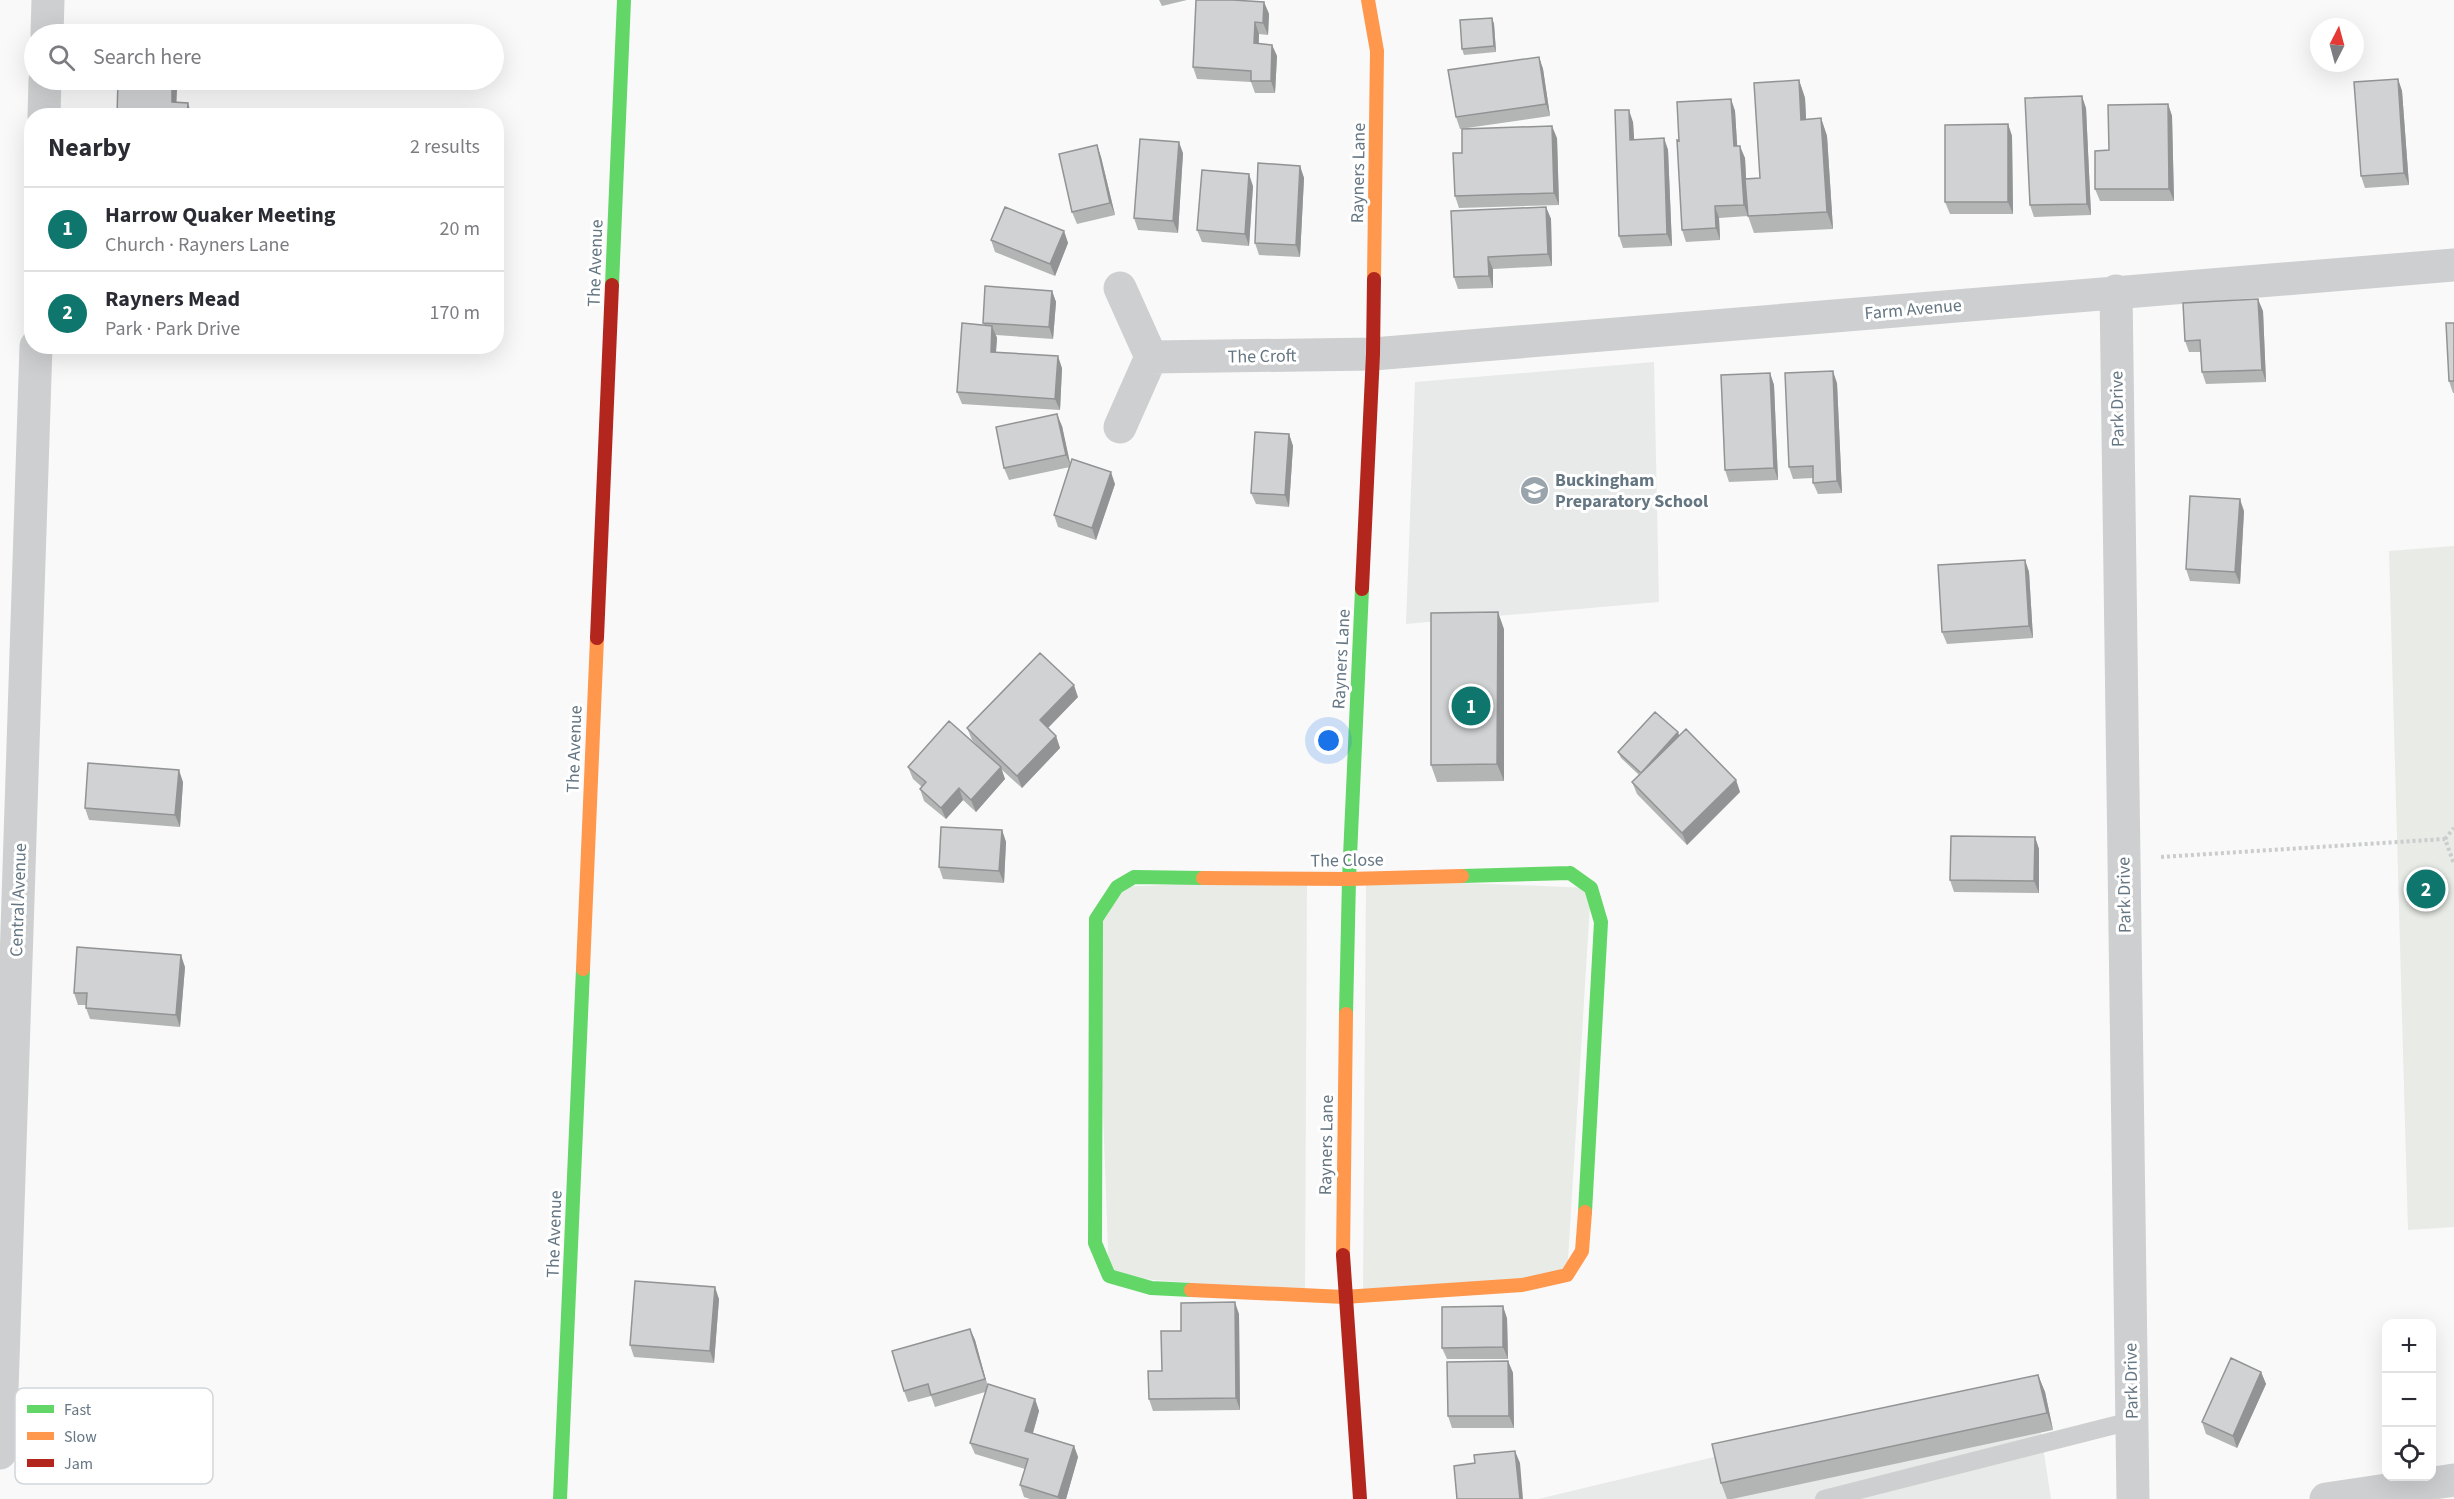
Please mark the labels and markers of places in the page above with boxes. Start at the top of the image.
place label: Buckingham Preparatory School [1555,468,1708,514]
school or university icon: Buckingham Preparatory School [1518,474,1550,506]
pin: 1 [1452,684,1490,728]
pin: 2 [2406,866,2446,912]

